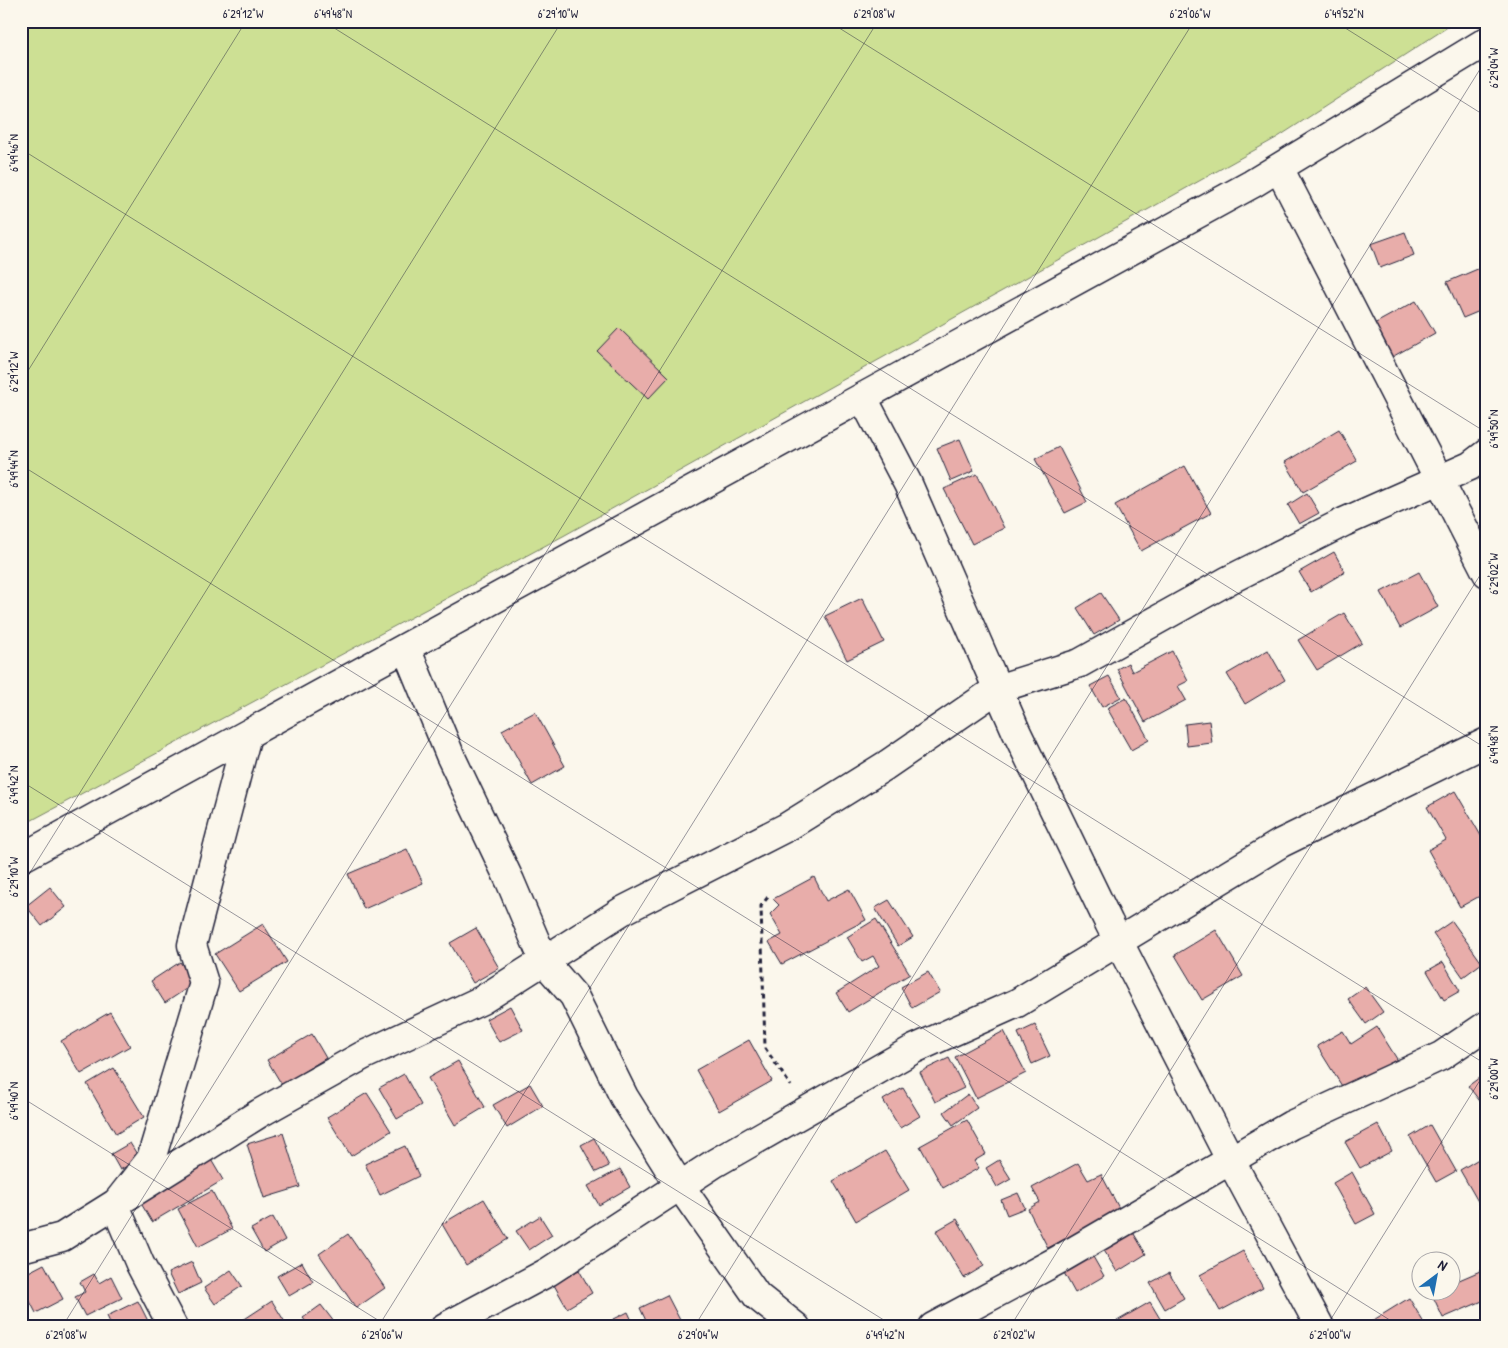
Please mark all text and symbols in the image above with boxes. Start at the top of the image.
text: 6°29'12"W [223,5,264,22]
text: 6°49'48"N [314,5,352,22]
text: 6°29'10"W [538,5,579,22]
text: 6°29'08"W [853,5,895,22]
text: 6°29'06"W [1170,5,1211,22]
text: 6°49'52"N [1324,5,1364,22]
text: 6°29'04"W [1485,47,1502,88]
text: 6°49'46"N [5,134,22,172]
text: 6°29'12"W [5,351,22,392]
text: 6°49'50"N [1485,410,1502,448]
text: 6°49'44"N [5,450,22,488]
text: 6°29'02"W [1485,553,1502,595]
text: 6°49'48"N [1485,726,1502,764]
text: 6°49'42"N [5,766,22,804]
text: 6°29'10"W [5,856,22,897]
text: 6°29'00"W [1485,1058,1502,1100]
text: 6°49'40"N [5,1082,22,1120]
north arrow [1410,1250,1460,1300]
text: N [1435,1255,1452,1275]
text: 6°29'08"W [45,1326,87,1343]
text: 6°29'06"W [362,1326,403,1343]
text: 6°29'04"W [678,1326,719,1343]
text: 6°49'42"N [866,1326,904,1343]
text: 6°29'02"W [993,1326,1035,1343]
text: 6°29'00"W [1309,1326,1351,1343]

